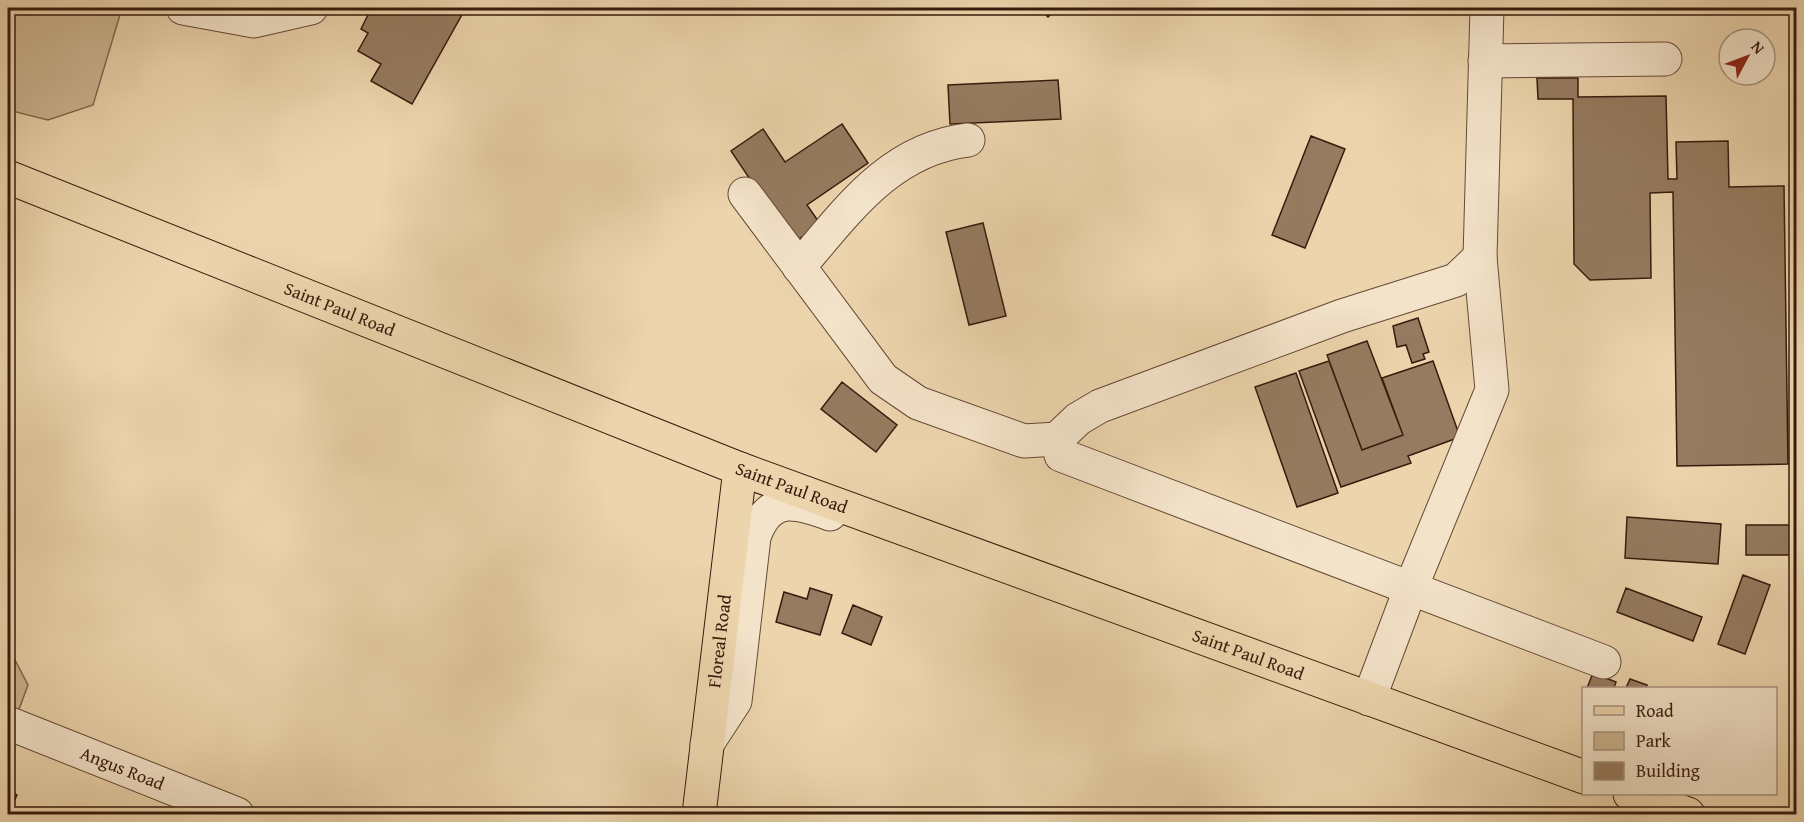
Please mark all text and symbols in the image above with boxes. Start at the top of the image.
north arrow [1717,27,1777,87]
text: N [1746,35,1771,59]
street label: Saint Paul Road [280,275,400,343]
street label: Saint Paul Road [732,455,852,520]
street label: Floreal Road [700,593,738,689]
street label: Saint Paul Road [1188,621,1308,687]
legend [1582,687,1777,795]
text: Road [1636,697,1674,724]
text: Park [1636,727,1672,754]
street label: Angus Road [76,739,169,797]
text: Building [1636,757,1700,784]

